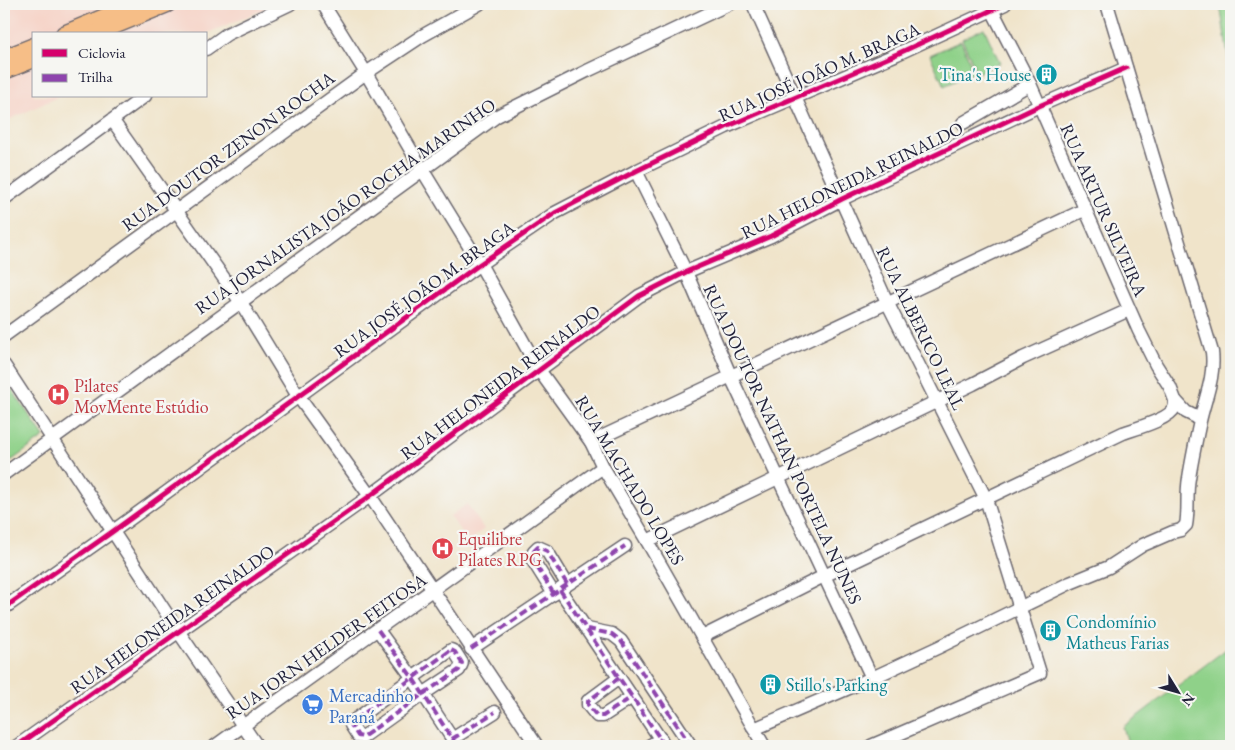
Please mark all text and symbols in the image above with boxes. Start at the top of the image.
street label: RUA JOSÉ JOÃO M. BRAGA [715,17,924,127]
legend [32,32,208,98]
text: Ciclovia [78,43,125,62]
building icon: Tina's House [1035,62,1059,86]
place label: Tina's House [939,63,1031,86]
street label: RUA DOUTOR ZENON ROCHA [117,66,340,236]
text: Trilha [78,67,113,86]
street label: RUA JORNALISTA JOÃO ROCHA MARINHO [190,93,500,319]
street label: RUA HELONEIDA REINALDO [737,116,967,244]
street label: RUA ARTUR SILVEIRA [1055,120,1153,301]
street label: RUA JOSÉ JOÃO M. BRAGA [329,215,519,362]
street label: RUA ALBERICO LEAL [872,243,971,414]
street label: RUA DOUTOR NATHAN PORTELA NUNES [699,280,867,608]
street label: RUA HELONEIDA REINALDO [395,299,605,465]
place label: Pilates MovMente Estúdio [74,374,209,418]
hospital icon: Pilates MovMente Estúdio [46,383,70,407]
street label: RUA MACHADO LOPES [570,391,690,569]
place label: Equilibre Pilates RPG [458,527,542,571]
hospital icon: Equilibre Pilates RPG [430,536,454,560]
street label: RUA HELONEIDA REINALDO [65,539,279,699]
street label: RUA JORN HELDER FEITOSA [221,567,431,724]
place label: Condomínio Matheus Farias [1066,610,1169,654]
building icon: Condomínio Matheus Farias [1038,619,1062,643]
north arrow [1152,668,1202,718]
building icon: Stillo's Parking [758,672,782,696]
place label: Stillo's Parking [786,673,888,696]
place label: Mercadinho Paraná [329,684,413,728]
text: N [1177,690,1199,710]
supermarket icon: Mercadinho Paraná [301,693,325,717]

